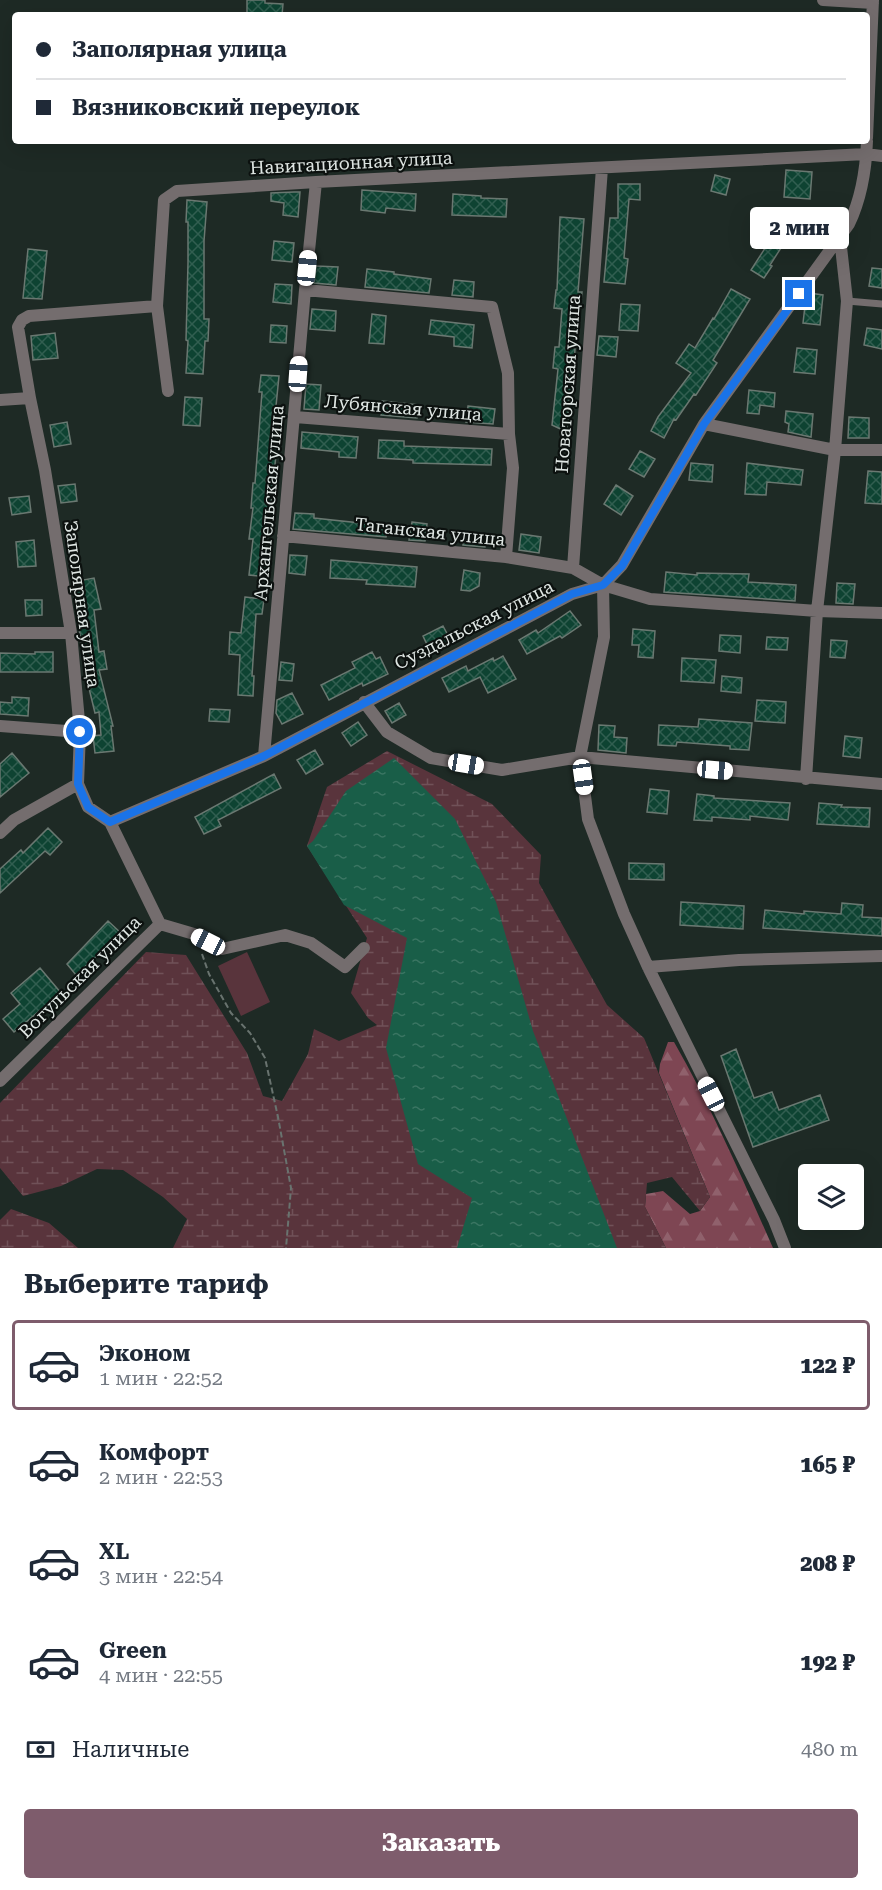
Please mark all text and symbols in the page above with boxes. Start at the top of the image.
text: Заполярная улица [72,37,287,62]
text: Вязниковский переулок [72,95,360,120]
street label: Навигационная улица [249,147,453,178]
callout: 2 мин [750,207,848,249]
text: 2 мин [769,216,830,240]
car [296,249,318,287]
route end [785,280,812,307]
street label: Новаторская улица [551,294,584,474]
car [288,355,308,393]
street label: Лубянская улица [323,390,483,425]
street label: Архангельская улица [249,404,288,602]
street label: Таганская улица [354,513,507,550]
street label: Заполярная улица [60,519,105,689]
street label: Суздальская улица [391,575,557,674]
route start [66,718,93,745]
car [447,752,485,776]
car [572,758,594,796]
car [696,759,734,781]
street label: Вогульская улица [14,911,145,1042]
car [188,926,228,958]
car [695,1074,727,1114]
map controls [798,1164,864,1230]
button: layers [798,1164,864,1230]
text: Выберите тариф [24,1268,269,1300]
icon: car [27,1338,81,1392]
text: Эконом [99,1341,190,1366]
text: 122 ₽ [800,1353,855,1378]
text: 1 мин · 22:52 [99,1366,223,1390]
icon: car [27,1437,81,1491]
text: Комфорт [99,1440,209,1465]
text: 165 ₽ [800,1452,855,1477]
text: 2 мин · 22:53 [99,1465,223,1489]
icon: car [27,1536,81,1590]
text: XL [99,1539,129,1564]
text: 208 ₽ [800,1551,855,1576]
text: 3 мин · 22:54 [99,1564,223,1588]
icon: car [27,1635,81,1689]
text: Green [99,1638,167,1663]
text: 192 ₽ [800,1650,855,1675]
text: 4 мин · 22:55 [99,1663,223,1687]
icon: cash [24,1733,57,1766]
text: Наличные [72,1737,189,1762]
text: 480 m [801,1737,858,1761]
button: Заказать [24,1809,858,1878]

